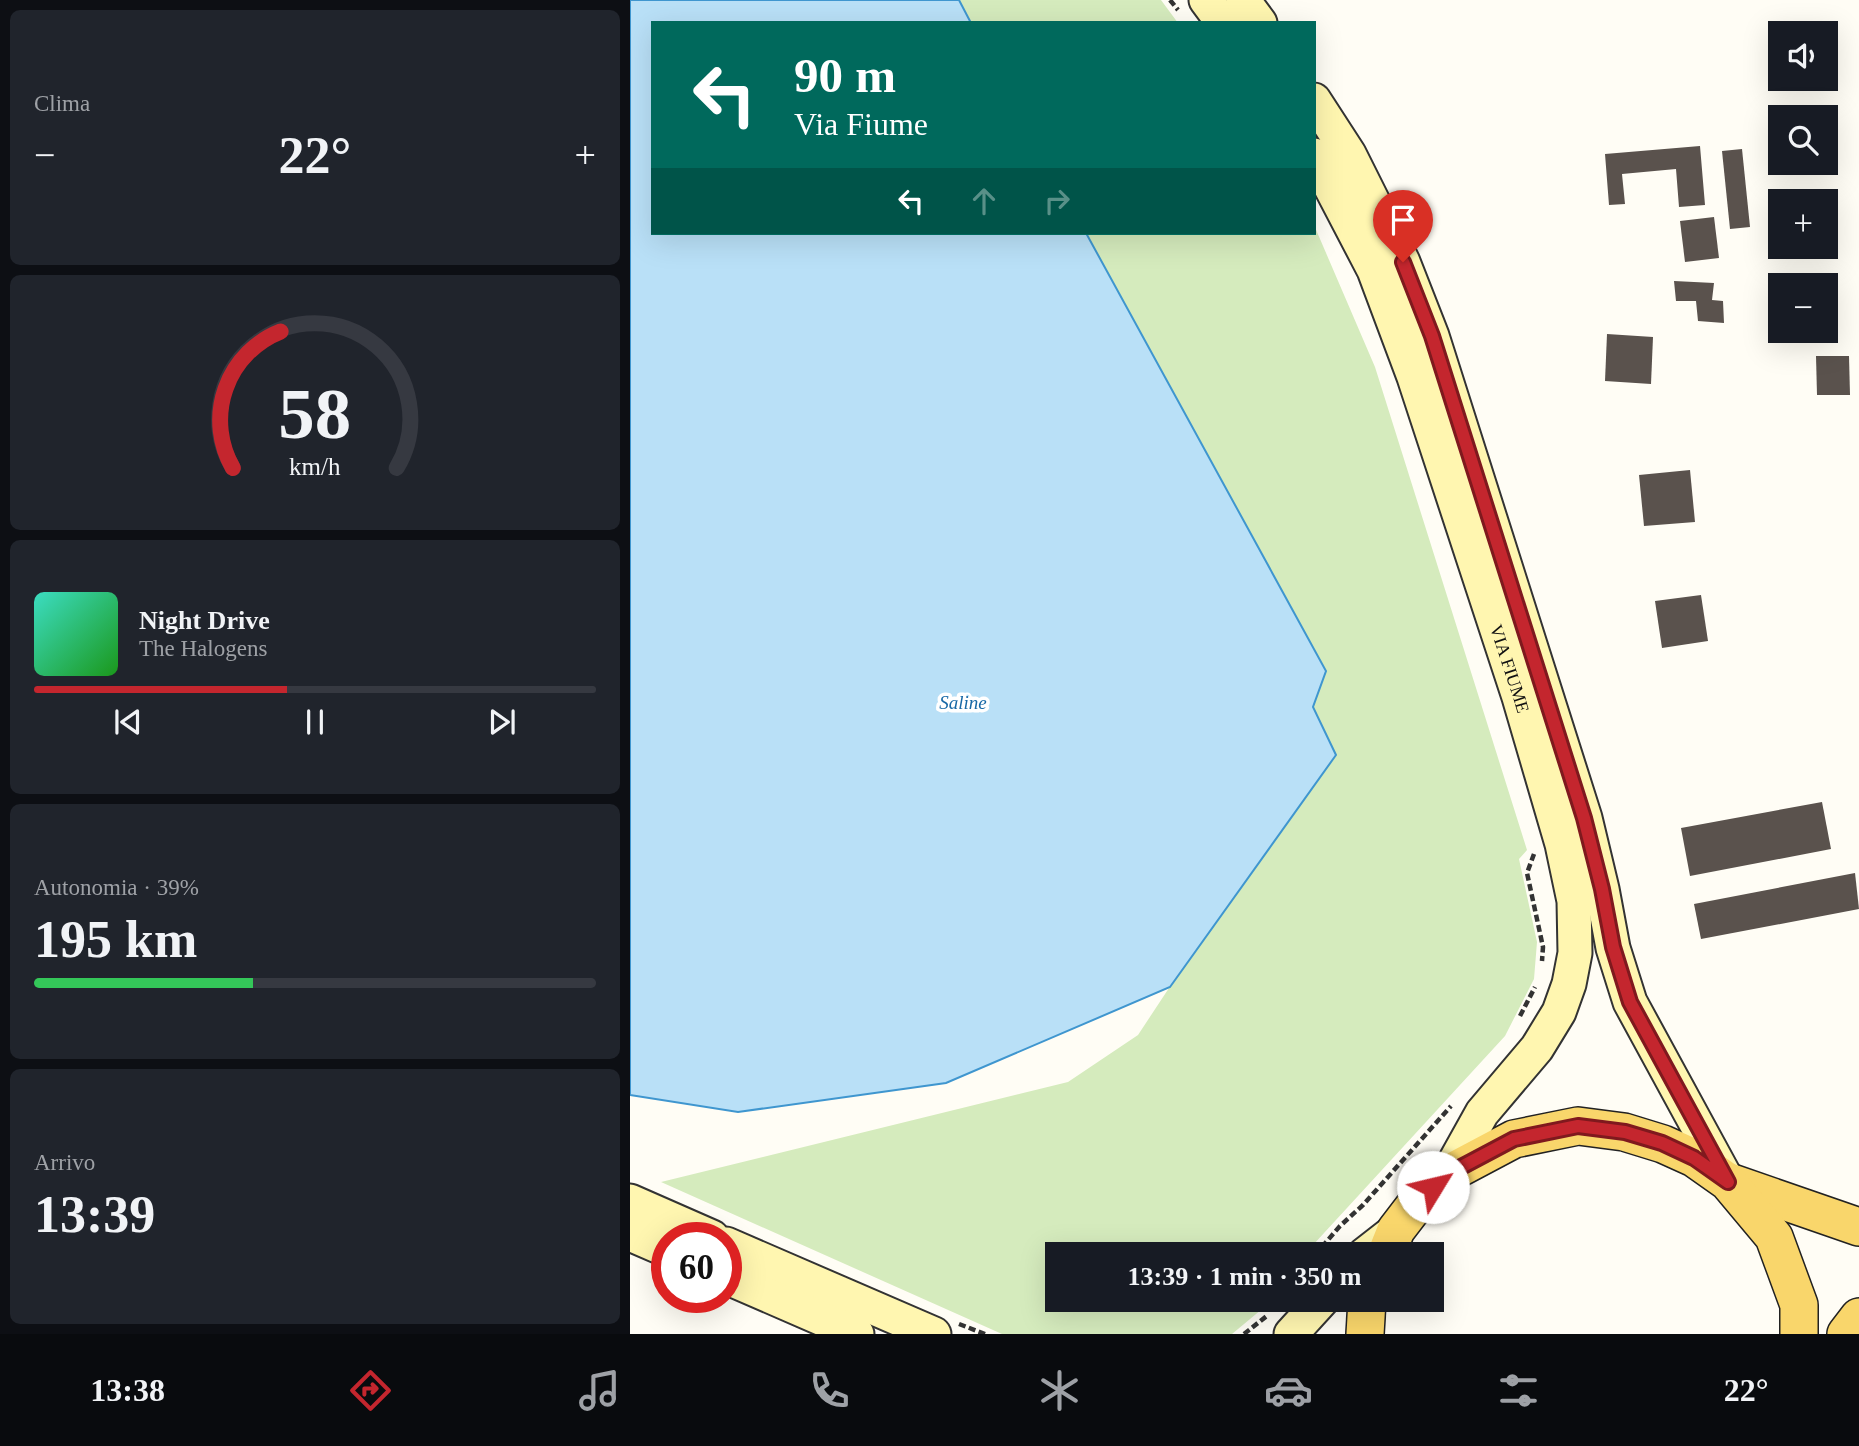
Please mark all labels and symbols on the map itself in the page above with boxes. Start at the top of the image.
pin [1373,190,1433,262]
street label: VIA FIUME [1486,622,1533,715]
water label: Saline [939,692,987,713]
position arrow [1396,1150,1470,1224]
speed limit sign: 60 [651,1222,742,1313]

